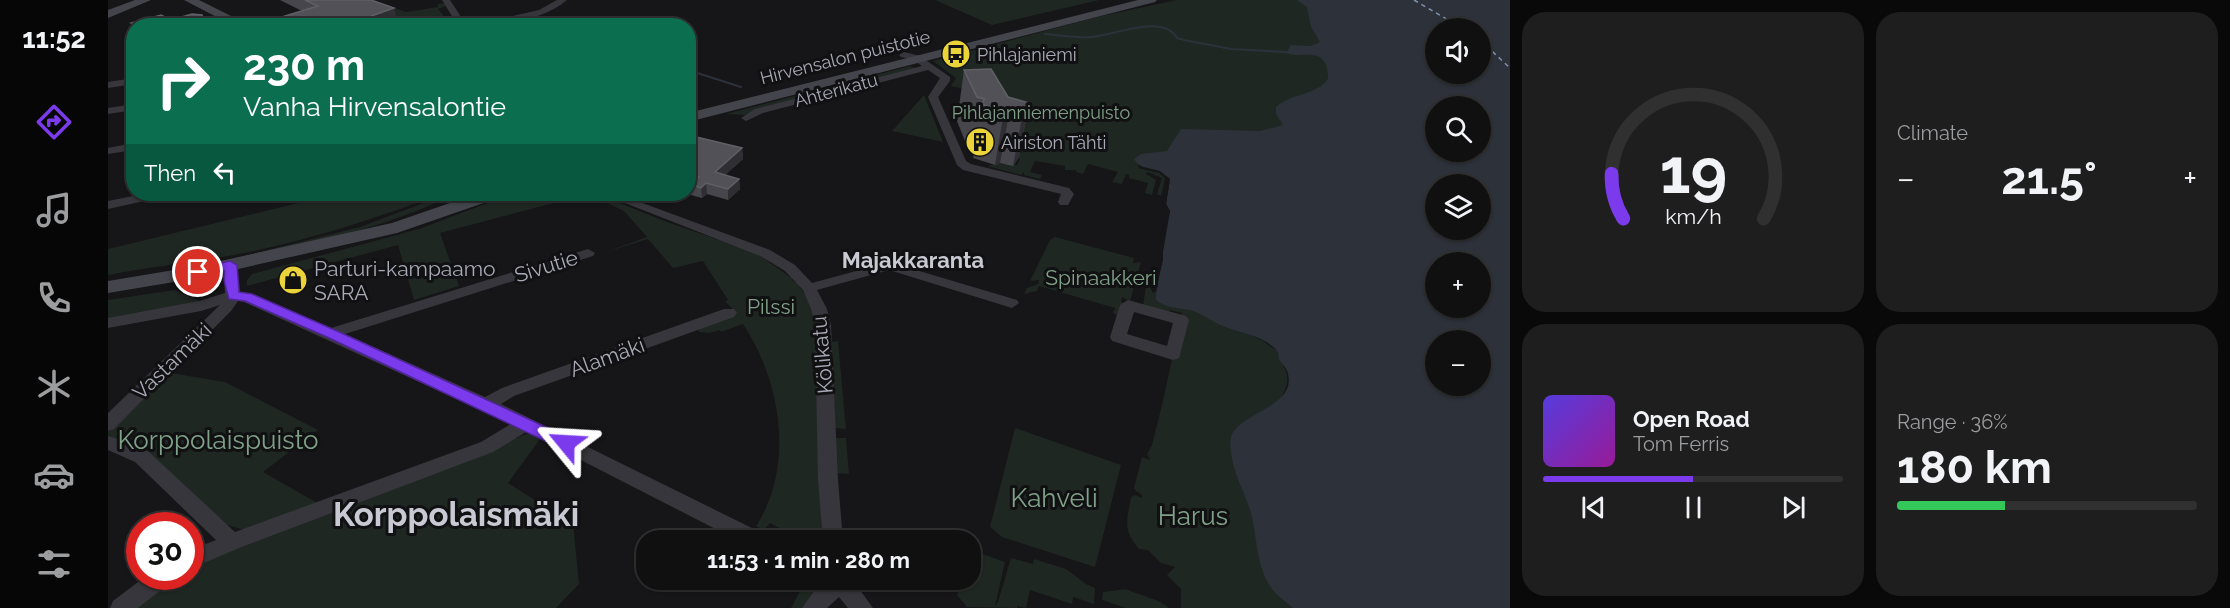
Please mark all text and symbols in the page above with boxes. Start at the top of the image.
map controls [1425,18,1491,396]
button: sound [1425,18,1491,84]
text: 11:52 [22,23,86,54]
street label: Hirvensalon puistotie [758,26,933,88]
bus stop icon: Pihlajaniemi [940,38,972,70]
text: 230 m [243,41,365,90]
icon: right [144,42,222,120]
place label: Pihlajaniemi [977,44,1077,65]
street label: Ahterikatu [792,69,880,111]
text: Vanha Hirvensalontie [243,91,506,122]
button: search [1425,96,1491,162]
icon: directions [33,101,75,143]
park label: Pihlajanniemenpuisto [952,102,1130,123]
text: Climate [1897,121,1968,145]
building icon: Airiston Tähti [964,126,996,158]
place label: Airiston Tähti [1001,132,1106,153]
text: 19 [1659,134,1727,208]
text: 21.5° [2001,152,2097,205]
icon: left [208,156,241,189]
text: − [1897,159,1915,198]
text: + [2183,159,2197,198]
text: Then [144,160,196,186]
button: layers [1425,174,1491,240]
icon: music [33,189,75,231]
text: km/h [1665,204,1721,229]
street label: Sivutie [511,245,581,287]
pin [172,246,223,297]
district label: Majakkaranta [842,247,984,273]
button: + [1425,252,1491,318]
icon: arrive [181,255,214,288]
place label: Parturi-kampaamo SARA [314,256,496,305]
shop icon: Parturi-kampaamo SARA [277,264,309,296]
park label: Spinaakkeri [1045,265,1157,290]
icon: phone [33,277,75,319]
park label: Pilssi [747,294,795,319]
street label: Kölikatu [806,315,838,395]
street label: Vastamäki [127,317,217,405]
button: − [1425,330,1491,396]
street label: Alamäki [566,332,648,382]
icon: climate [33,366,75,408]
text: Open Road [1633,406,1750,432]
text: Range · 36% [1897,410,2008,434]
position arrow [534,411,598,475]
park label: Korppolaispuisto [117,425,319,455]
text: Tom Ferris [1633,432,1729,456]
text: 180 km [1897,441,2052,494]
icon: car [33,454,75,496]
park label: Kahveli [1010,483,1098,513]
icon: previous [1577,491,1610,524]
icon: pause [1677,491,1710,524]
icon: next [1777,491,1810,524]
district label: Korppolaismäki [333,495,579,534]
park label: Harus [1158,501,1228,531]
speed limit sign: 30 [126,512,204,590]
icon: filters [33,543,75,585]
text: 11:53 · 1 min · 280 m [707,547,910,573]

